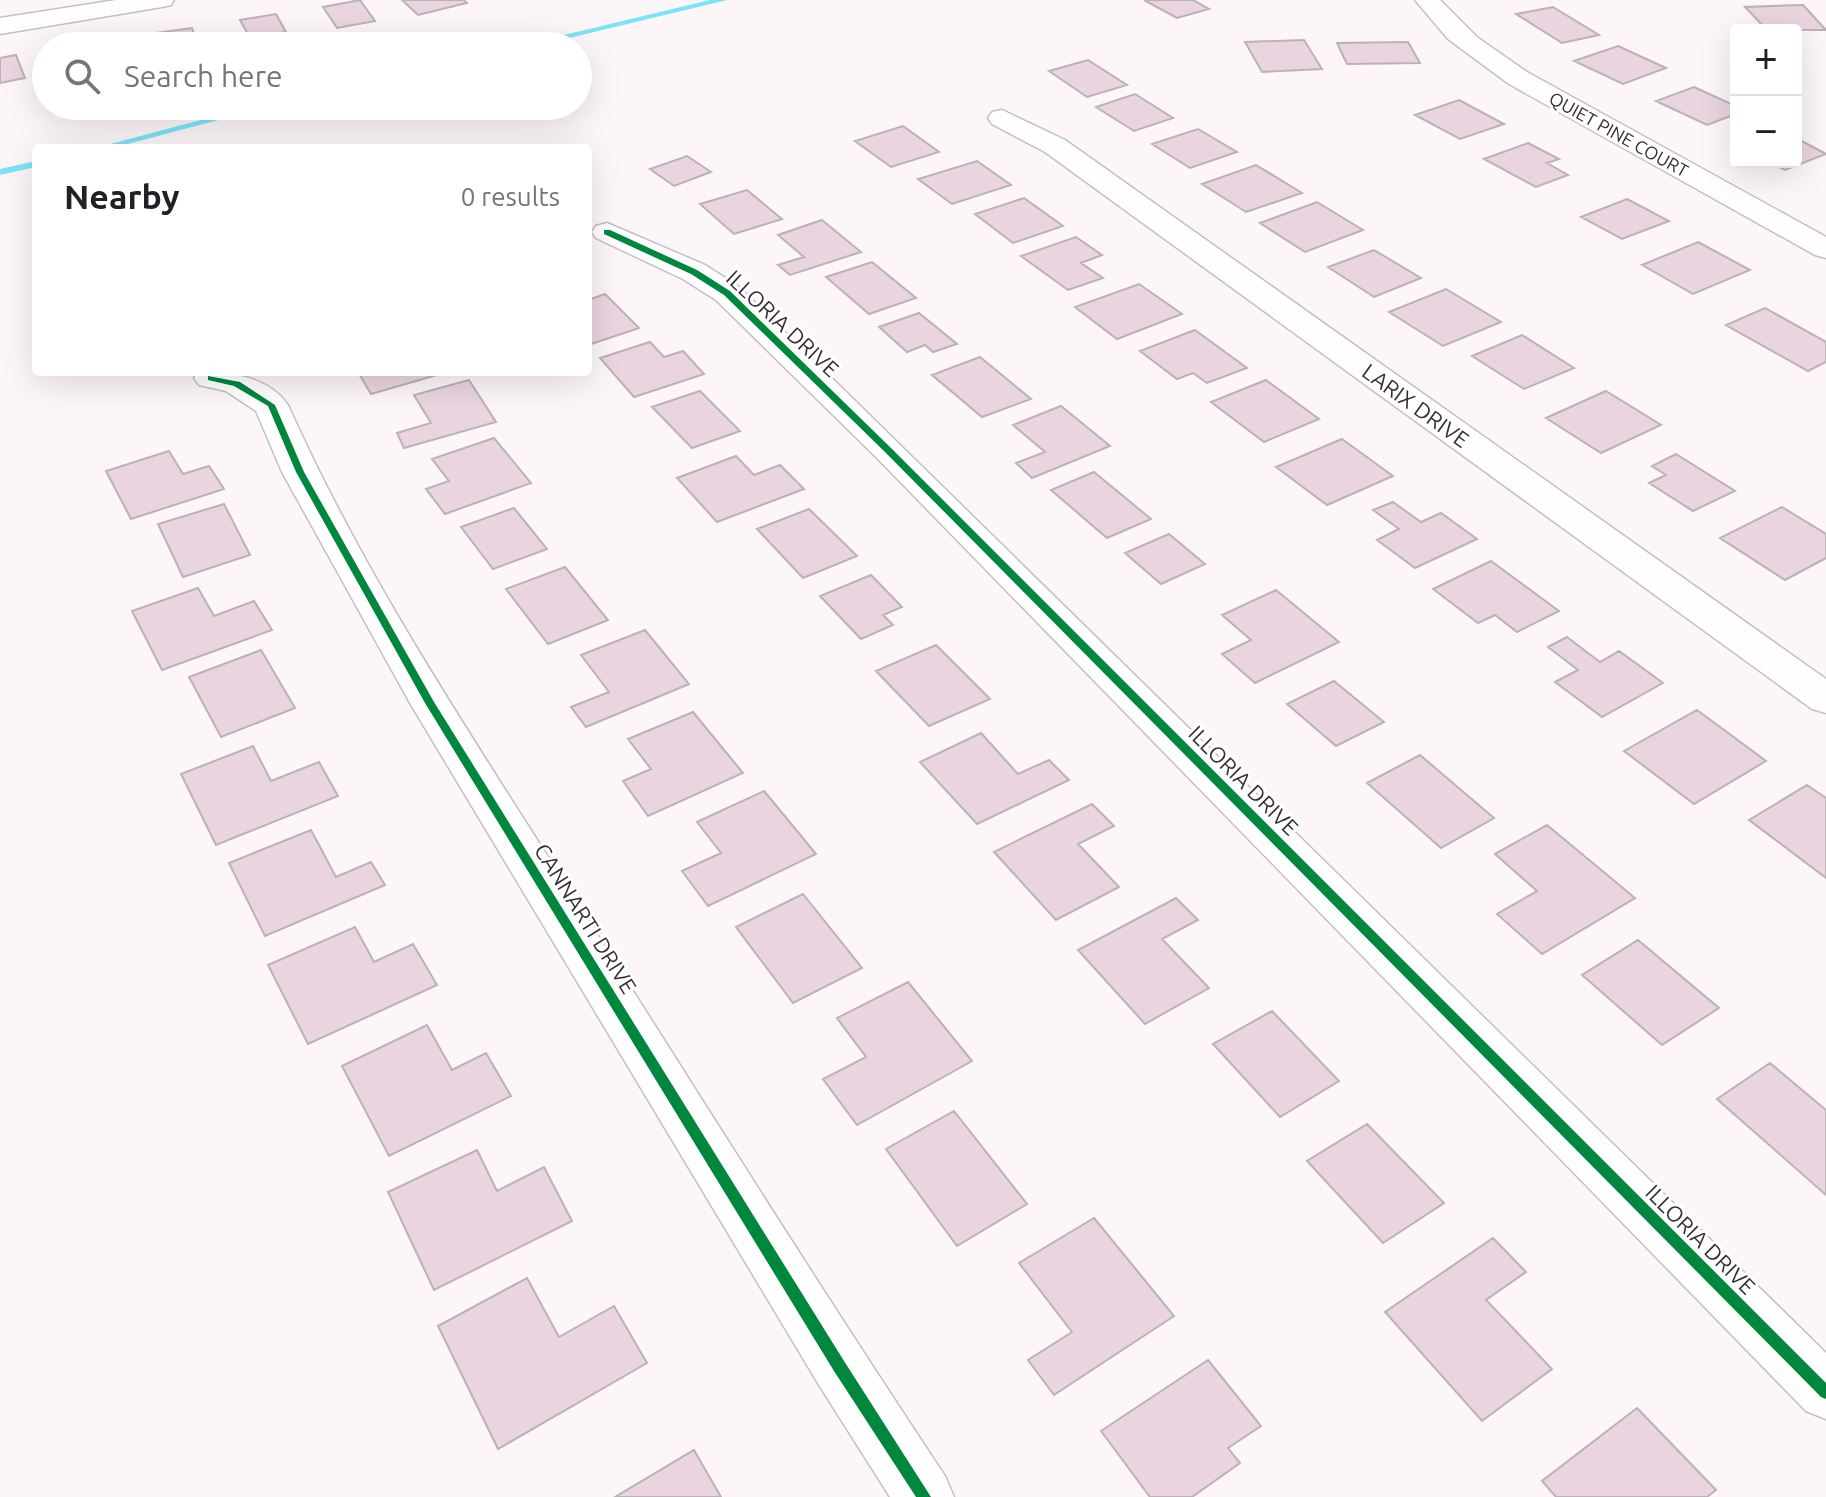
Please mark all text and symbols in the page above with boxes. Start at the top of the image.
map controls [1730,24,1802,168]
button: + [1730,24,1802,96]
search box [32,32,592,120]
icon: search [60,54,104,98]
text: Search here [124,59,283,93]
street label: QUIET PINE COURT [1546,87,1692,181]
button: − [1730,96,1802,168]
text: Nearby [64,177,179,215]
text: 0 results [461,182,560,211]
street label: ILLORIA DRIVE [722,265,844,381]
street label: LARIX DRIVE [1358,358,1474,452]
street label: ILLORIA DRIVE [1184,720,1304,840]
street label: CANNARTI DRIVE [530,839,642,997]
street label: ILLORIA DRIVE [1641,1179,1761,1299]

